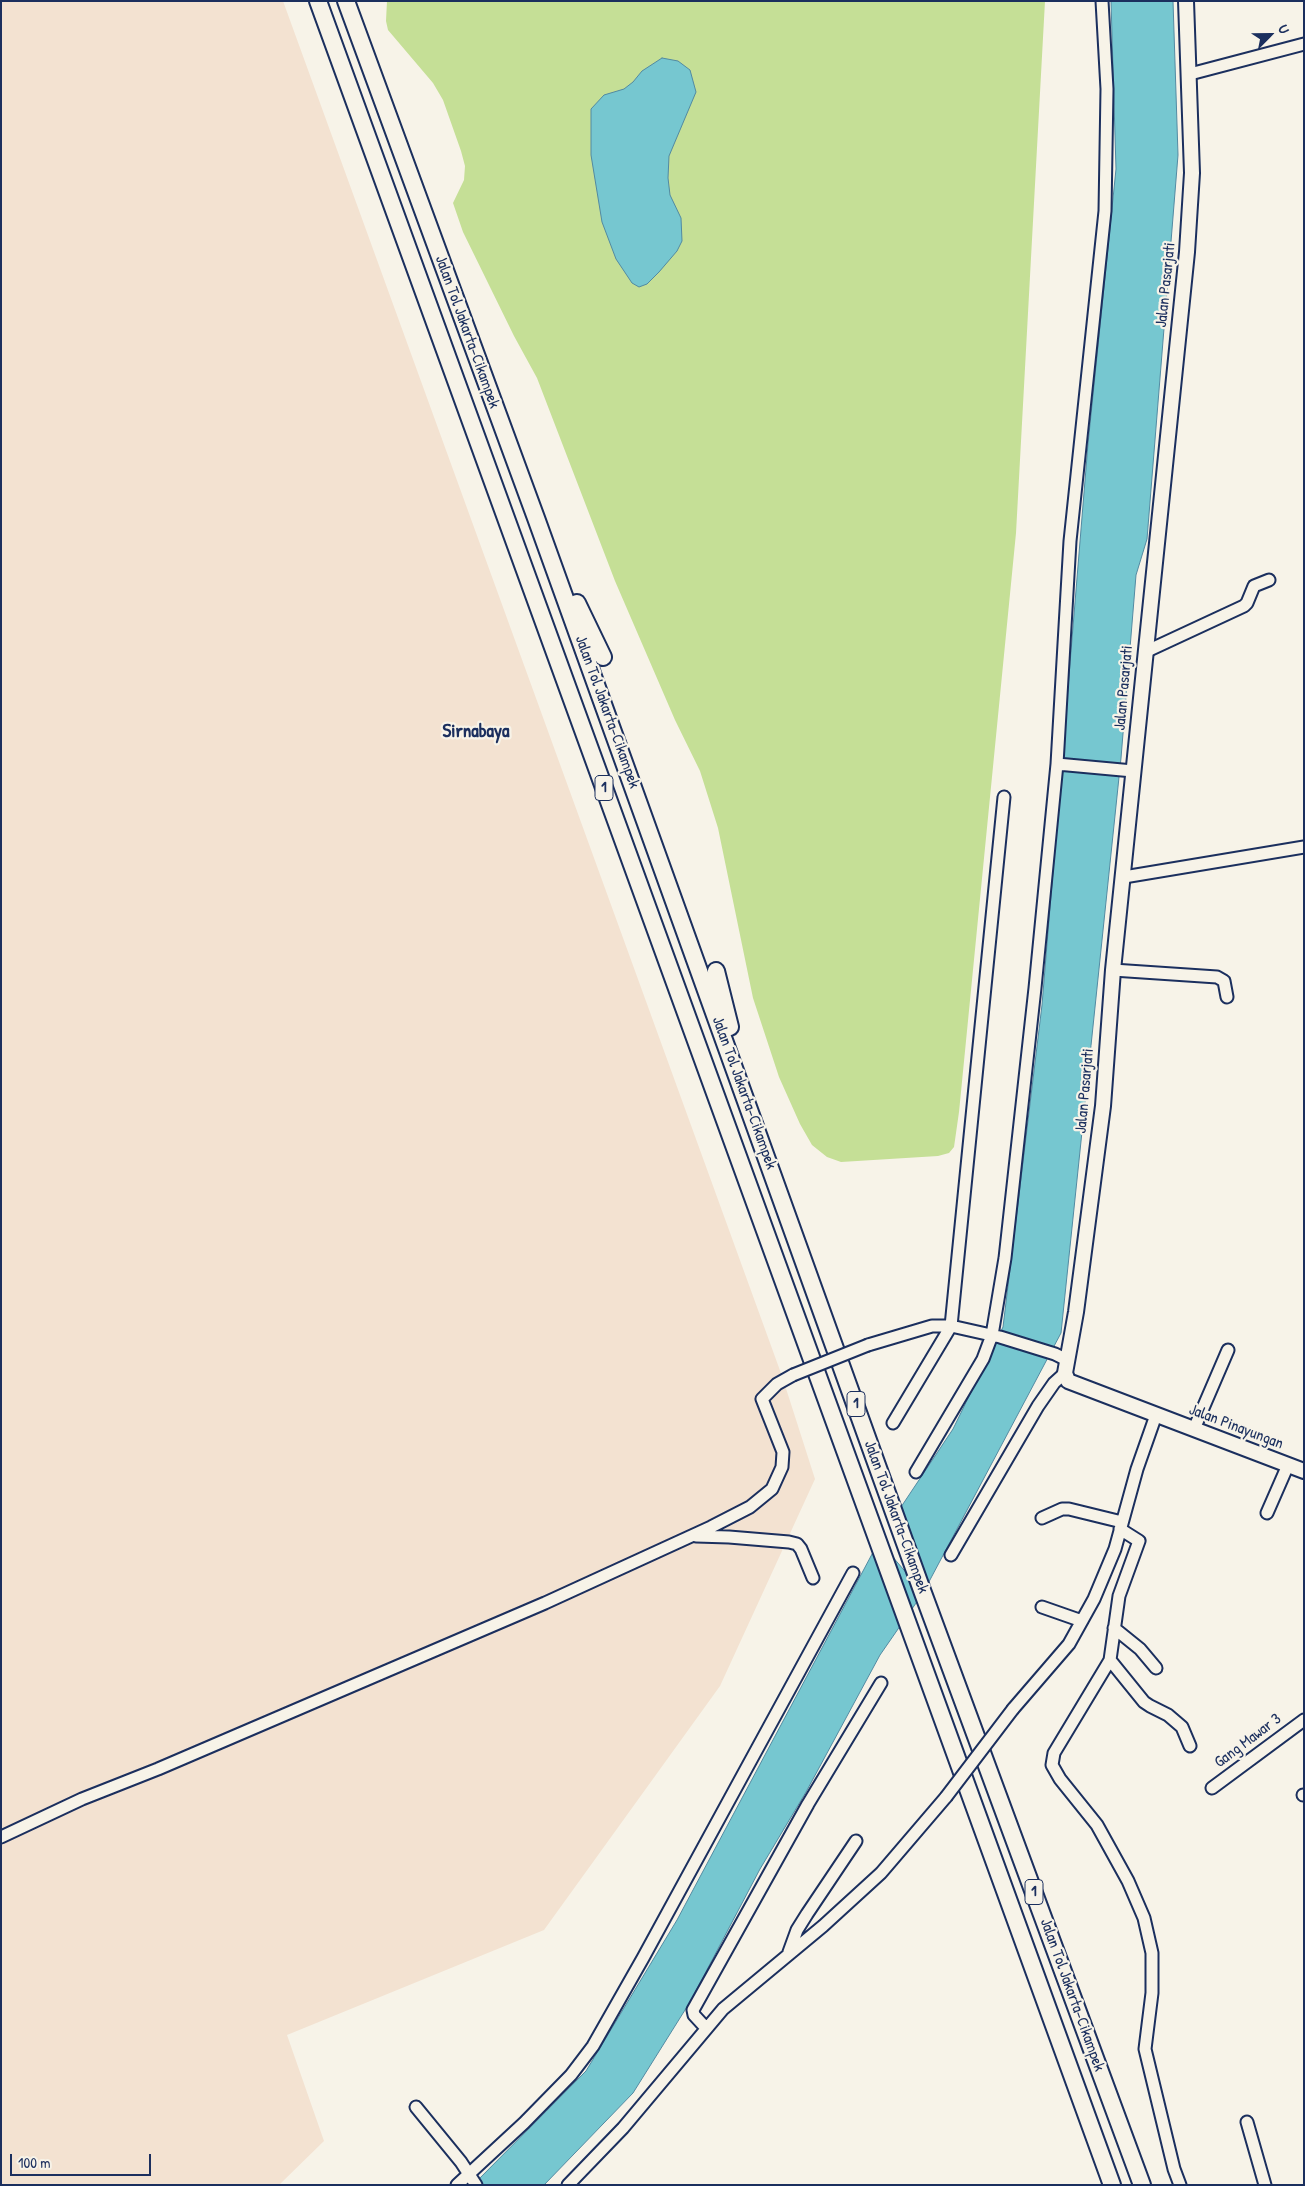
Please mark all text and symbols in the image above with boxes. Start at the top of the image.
north arrow [1245,10,1295,60]
text: U [1274,22,1295,36]
street label: Jalan Pasarjati [1152,242,1180,328]
street label: Jalan Tol Jakarta–Cikampek [430,253,504,411]
street label: Jalan Tol Jakarta–Cikampek [570,633,644,791]
street label: Jalan Pasarjati [1111,645,1137,731]
district label: Sirnabaya [442,721,510,743]
road number: 1 [595,776,613,800]
street label: Jalan Tol Jakarta–Cikampek [707,1014,781,1172]
street label: Jalan Pasarjati [1072,1048,1098,1134]
road number: 1 [847,1392,865,1416]
street label: Jalan Pinayungan [1186,1400,1286,1454]
street label: Jalan Tol Jakarta–Cikampek [859,1438,933,1596]
street label: Gang Mawar 3 [1211,1710,1285,1772]
road number: 1 [1025,1880,1043,1904]
street label: Jalan Tol Jakarta–Cikampek [1035,1916,1109,2074]
scale bar [12,2144,154,2176]
text: 100 m [18,2152,51,2173]

